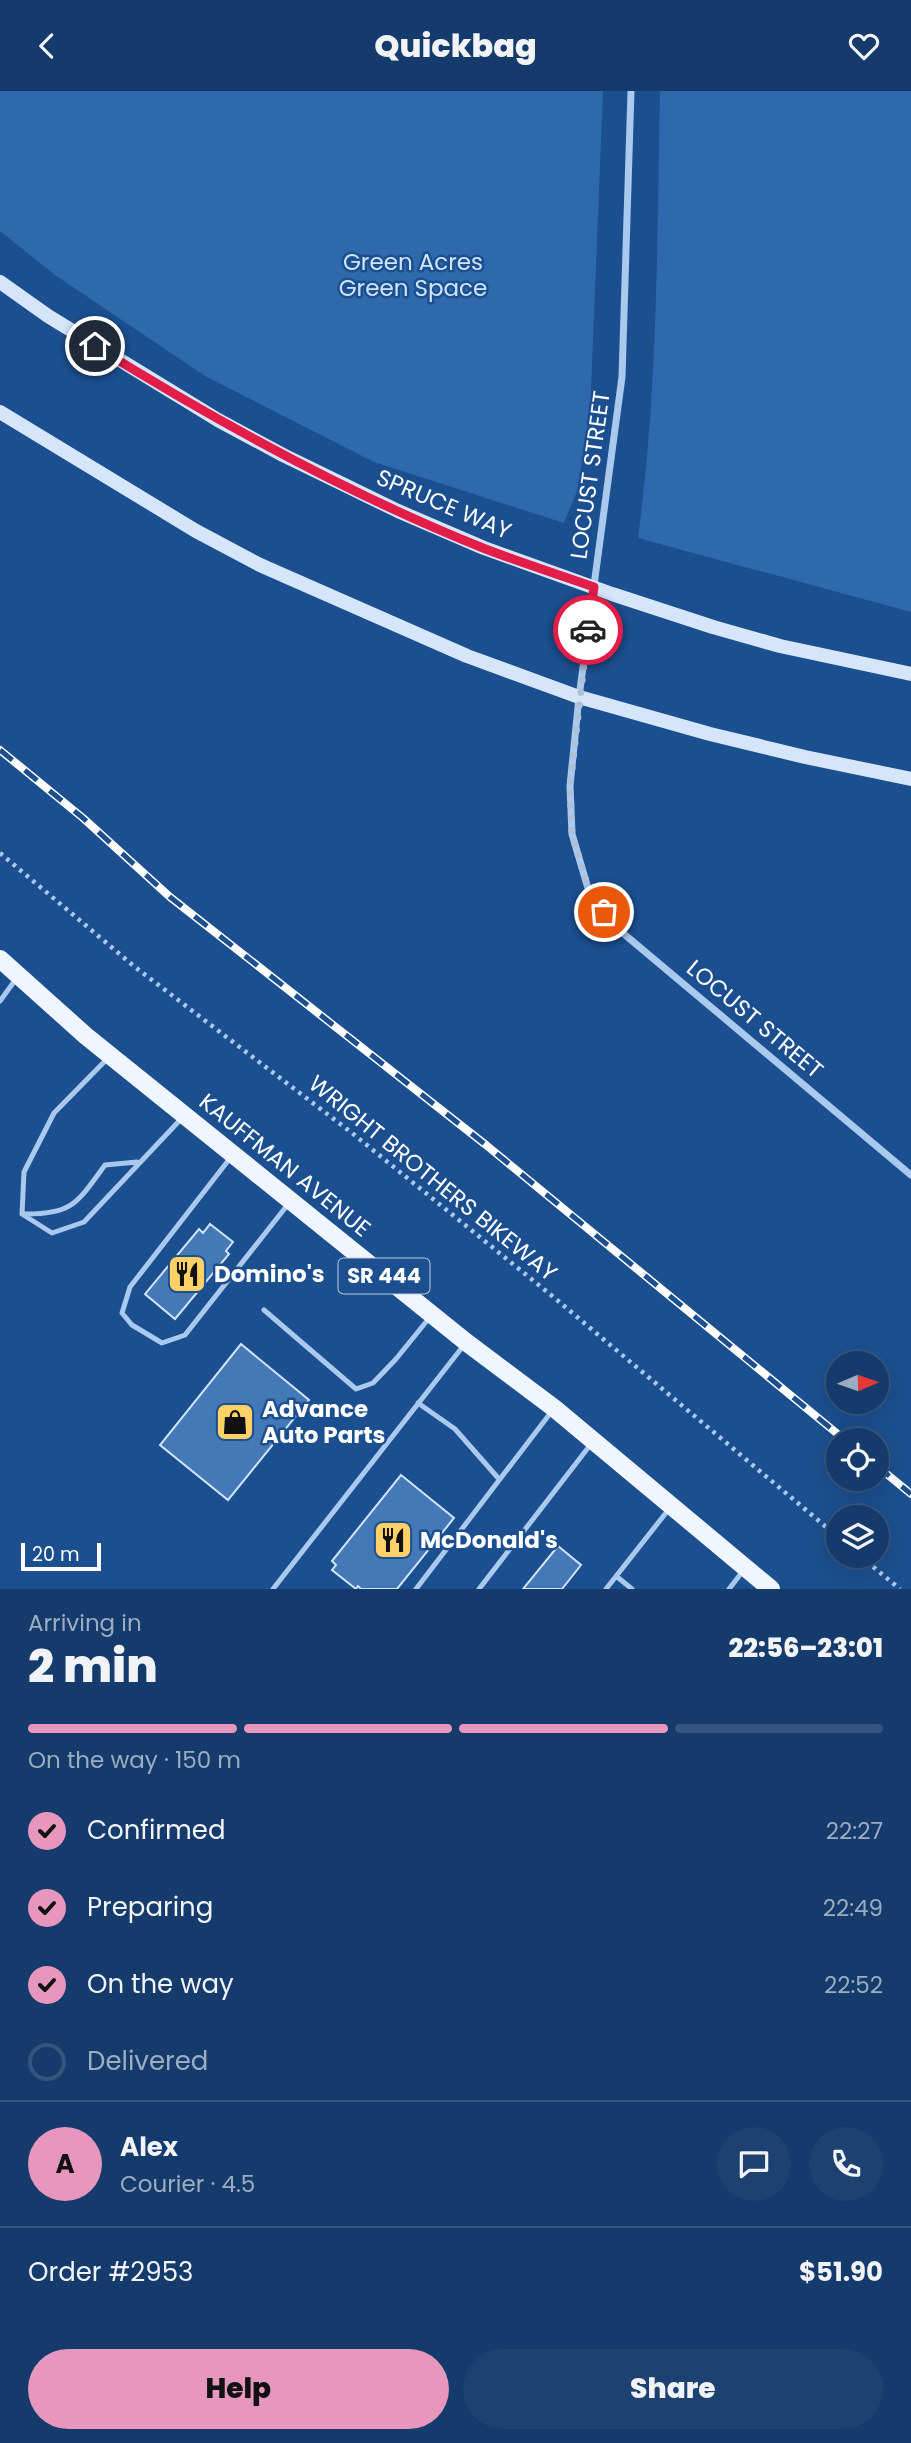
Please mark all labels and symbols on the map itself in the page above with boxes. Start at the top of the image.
park label: Green Acres Green Space [339,246,487,304]
pin [65,316,125,376]
street label: LOCUST STREET [562,389,618,561]
street label: SPRUCE WAY [372,461,516,547]
courier [553,595,623,665]
pin [574,882,634,942]
street label: LOCUST STREET [680,952,830,1086]
street label: WRIGHT BROTHERS BIKEWAY [302,1068,564,1288]
street label: KAUFFMAN AVENUE [193,1086,377,1244]
restaurant icon: Domino's [166,1253,208,1295]
place label: Domino's [214,1258,325,1290]
road number: SR 444 [338,1259,430,1293]
north arrow [826,1351,889,1414]
place label: Advance Auto Parts [262,1393,385,1451]
shop icon: Advance Auto Parts [214,1401,256,1443]
restaurant icon: McDonald's [372,1519,414,1561]
place label: McDonald's [420,1524,558,1556]
scale bar [21,1540,102,1572]

